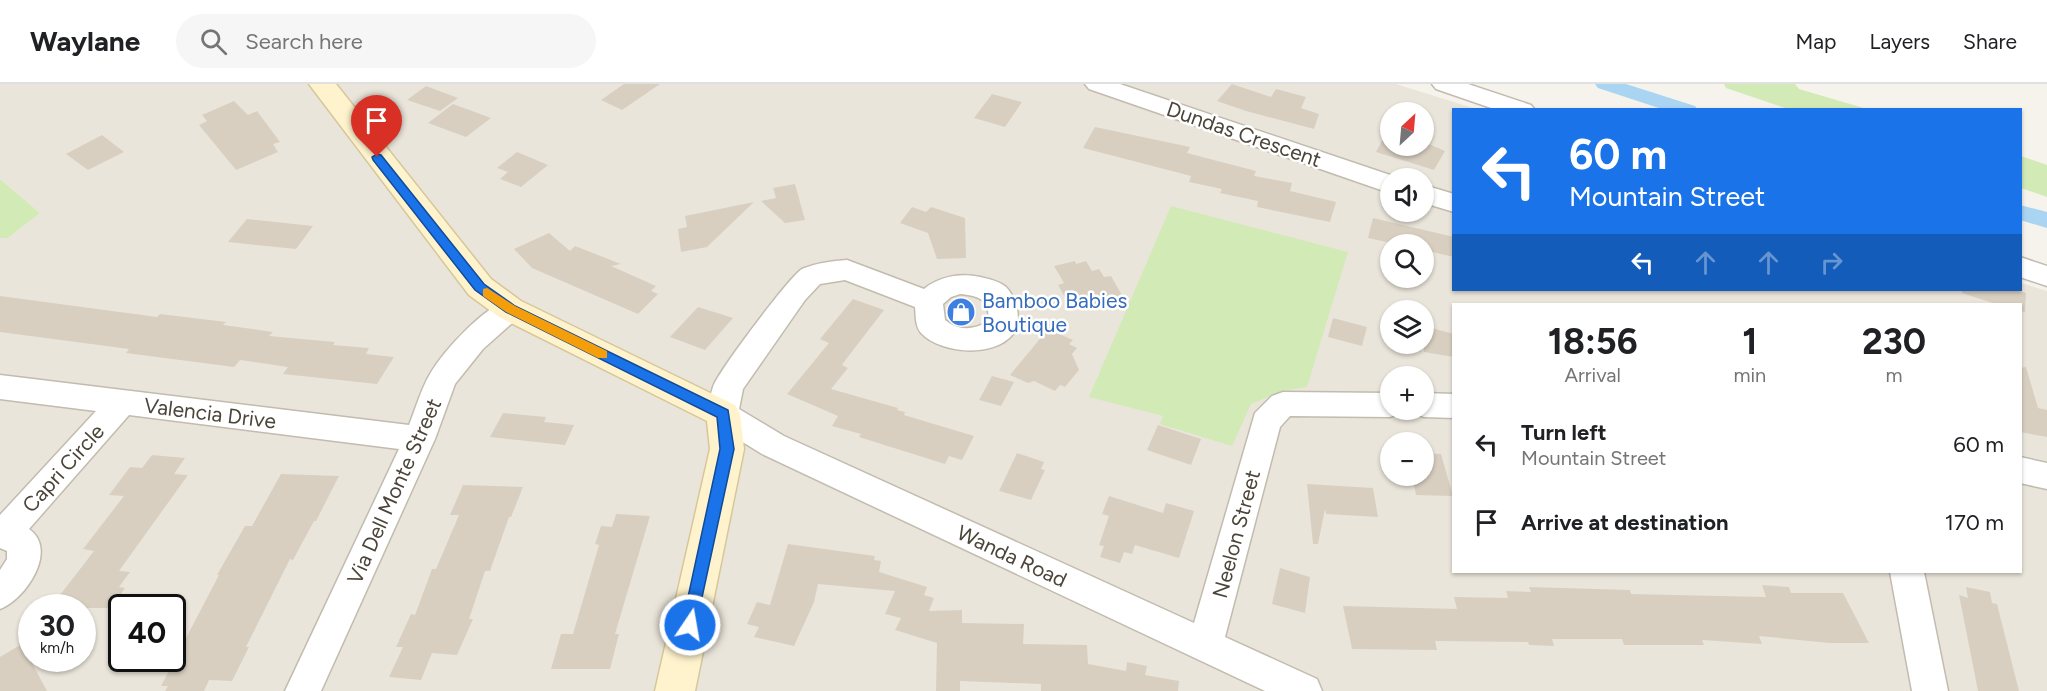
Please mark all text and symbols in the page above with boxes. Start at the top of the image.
search box [176,14,596,68]
text: Waylane [30,24,140,58]
icon: search [197,25,230,58]
text: Search here [245,28,363,55]
text: Map [1796,29,1836,54]
text: Layers [1869,29,1930,54]
text: Share [1963,29,2017,54]
pin [351,95,402,157]
street label: Dundas Crescent [1163,96,1325,172]
north arrow [1380,102,1434,156]
map controls [1380,102,1434,486]
icon: arrive [360,104,393,137]
text: 60 m [1569,129,1667,180]
icon: left [1470,132,1548,210]
button: sound [1380,168,1434,222]
text: Mountain Street [1569,180,1765,213]
button: search [1380,234,1434,288]
icon: left [1626,246,1659,279]
icon: ahead [1689,246,1722,279]
icon: ahead [1752,246,1785,279]
icon: right [1815,246,1848,279]
place label: Bamboo Babies Boutique [982,288,1127,337]
shop icon: Bamboo Babies Boutique [945,296,977,328]
button: layers [1380,300,1434,354]
text: 18:56 [1548,320,1638,363]
text: 1 [1742,320,1757,363]
text: 230 [1862,320,1926,363]
text: Arrival [1564,363,1621,387]
text: min [1733,363,1766,387]
text: m [1886,363,1903,387]
button: + [1380,366,1434,420]
street label: Valencia Drive [143,392,277,434]
street label: Via Dell Monte Street [342,394,446,588]
street label: Capri Circle [17,419,109,517]
text: Turn left [1521,419,1607,446]
icon: left [1470,428,1503,461]
text: 60 m [1953,431,2004,458]
button: − [1380,432,1434,486]
text: Mountain Street [1521,446,1666,470]
street label: Neelon Street [1207,467,1265,601]
icon: arrive [1470,506,1503,539]
text: Arrive at destination [1521,509,1729,536]
text: 170 m [1945,509,2004,536]
street label: Wanda Road [953,520,1071,592]
position arrow [658,593,722,657]
speed limit sign: 40 [108,594,186,672]
text: 30 [39,607,75,644]
text: km/h [40,639,74,657]

